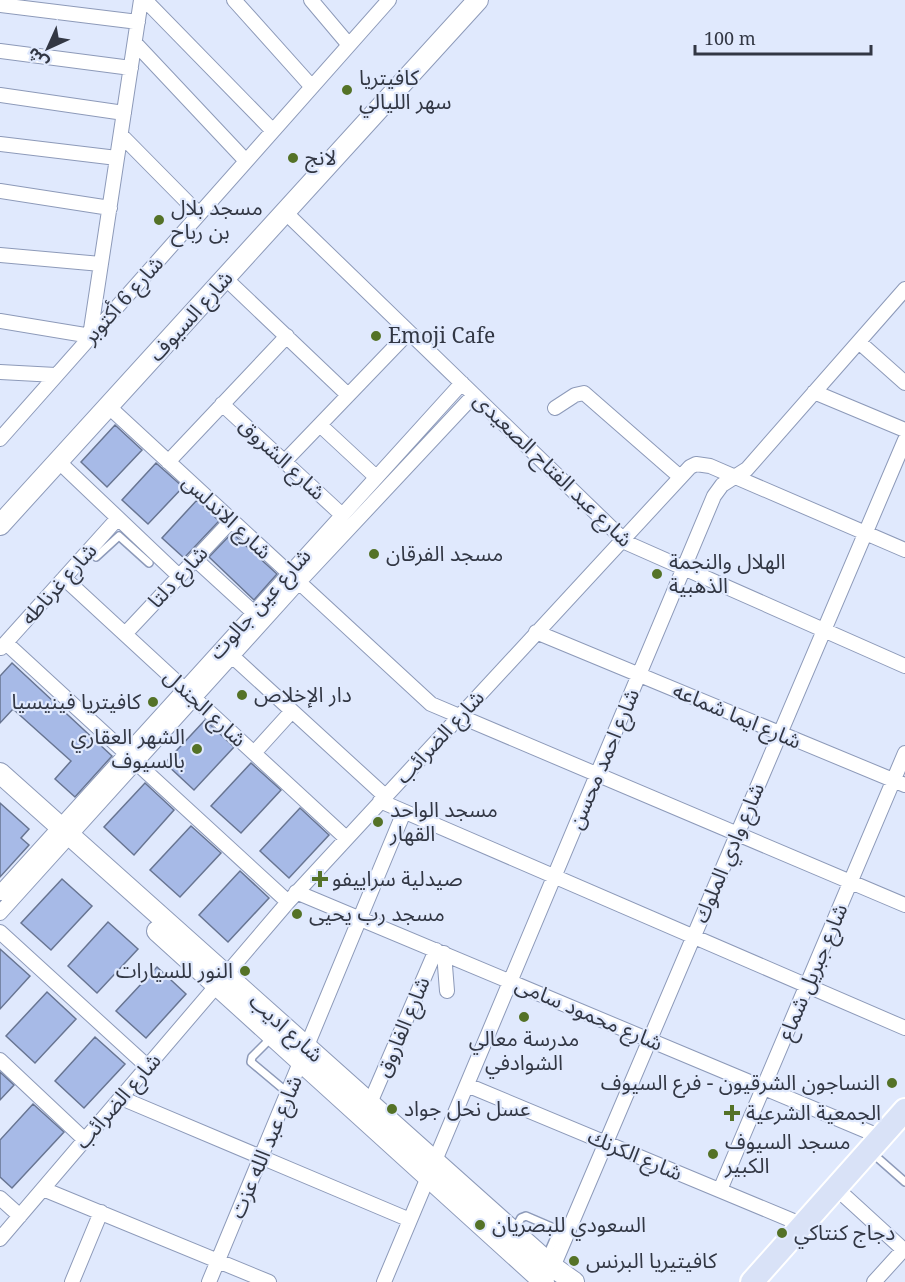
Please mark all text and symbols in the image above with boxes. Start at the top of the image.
north arrow [18,18,78,78]
scale bar [695,18,870,56]
text: 100 m [704,26,756,50]
text: ش [22,43,53,74]
place label: كافيتريا سهر الليالي [359,63,452,118]
marker: كافيتريا سهر الليالي [340,83,354,97]
place label: لانج [305,143,337,173]
marker: لانج [286,151,300,165]
place label: مسجد بلال بن رباح [171,193,263,247]
marker: مسجد بلال بن رباح [152,213,166,227]
street label: شارع 6 أكتوبر [75,249,171,351]
street label: شارع السيوف [142,264,240,368]
place label: Emoji Cafe [388,321,495,349]
marker: Emoji Cafe [369,329,383,343]
street label: شارع عبد الفتاح الصعيدى [467,386,639,554]
street label: شارع الشروق [232,411,332,507]
street label: شارع الاندلس [176,468,278,566]
street label: شارع غرناطه [14,536,104,632]
street label: شارع دلتا [141,539,215,615]
place label: مسجد الفرقان [386,539,503,567]
street label: شارع عين جالوت [202,542,318,666]
marker: مسجد الفرقان [367,547,381,561]
place label: الهلال والنجمة الذهبية [669,547,786,599]
marker: الهلال والنجمة الذهبية [650,567,664,581]
street label: شارع الجندل [157,662,253,754]
street label: شارع ايما شماعه [668,675,806,757]
place label: دار الإخلاص [254,680,352,708]
street label: شارع الضرائب [389,684,491,790]
street label: شارع احمد محسن [561,684,647,834]
place label: كافيتريا فينيسيا [12,687,141,715]
marker: دار الإخلاص [235,688,249,702]
marker: كافيتريا فينيسيا [146,695,160,709]
place label: الشهر العقاري بالسيوف [71,722,185,774]
marker: الشهر العقاري بالسيوف [190,742,204,756]
street label: شارع وادي الملوك [686,778,773,928]
place label: مسجد الواحد القهار [389,795,498,847]
marker: مسجد الواحد القهار [371,815,385,829]
place label: صيدلية سراييفو [332,864,463,892]
marker: صيدلية سراييفو [313,872,327,886]
place label: مسجد رب يحيى [309,899,445,927]
street label: شارع جبريل شماع [771,899,855,1045]
marker: مسجد رب يحيى [290,907,304,921]
place label: النور للسيارات [116,956,233,984]
marker: النور للسيارات [238,964,252,978]
street label: شارع محمود سامى [511,969,667,1059]
street label: شارع الفاروق [368,972,438,1082]
street label: شارع اديب [242,987,330,1069]
marker: مدرسة معالي الشوادفي [517,1010,531,1024]
place label: مدرسة معالي الشوادفي [469,1024,579,1079]
street label: شارع الضرائب [68,1047,168,1155]
place label: النساجون الشرقيون - فرع السيوف [601,1068,880,1098]
street label: شارع عبد الله عزت [222,1071,310,1223]
marker: النساجون الشرقيون - فرع السيوف [885,1076,899,1090]
place label: عسل نحل جواد [404,1094,530,1122]
place label: الجمعية الشرعية [746,1098,881,1126]
marker: عسل نحل جواد [385,1102,399,1116]
marker: الجمعية الشرعية [723,1104,741,1122]
street label: شارع الكرنك [583,1122,687,1188]
place label: مسجد السيوف الكبير [724,1127,851,1179]
marker: مسجد السيوف الكبير [706,1147,720,1161]
place label: السعودي للبصريان [492,1210,646,1241]
marker: السعودي للبصريان [473,1218,487,1232]
place label: دجاج كنتاكي [794,1218,895,1249]
marker: دجاج كنتاكي [775,1226,789,1240]
place label: كافيتيريا البرنس [586,1246,717,1274]
marker: كافيتيريا البرنس [567,1254,581,1268]

